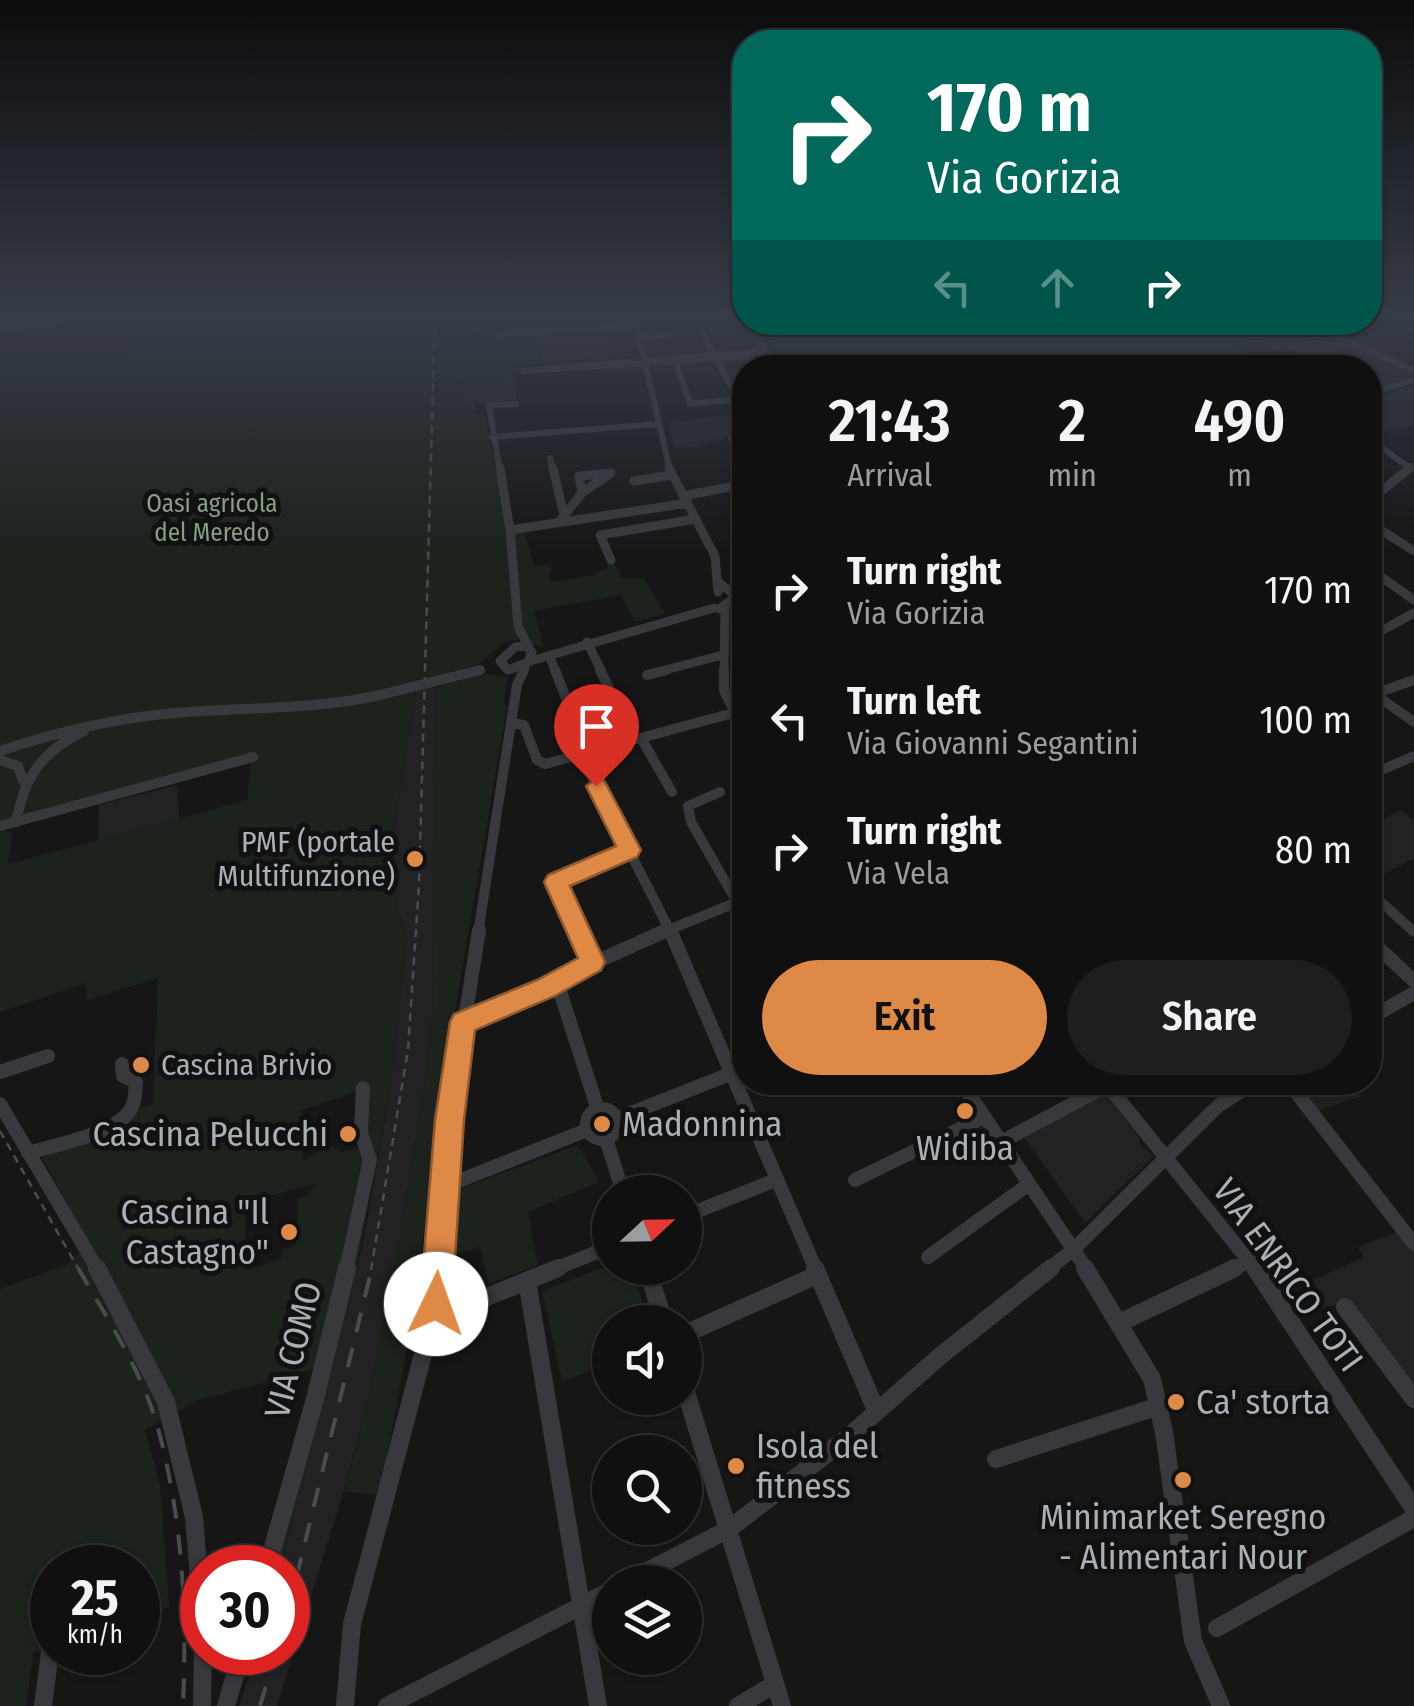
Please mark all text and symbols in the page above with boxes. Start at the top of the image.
text: 170 m [927,66,1092,150]
icon: right [762,70,892,200]
text: Via Gorizia [927,151,1122,205]
icon: left [925,260,980,315]
icon: ahead [1030,260,1085,315]
icon: right [1135,260,1190,315]
text: 21:43 [828,385,951,457]
text: 2 [1058,385,1086,457]
text: 490 [1193,385,1286,457]
text: Arrival [847,456,932,494]
text: min [1047,456,1097,494]
text: m [1227,456,1252,494]
park label: Oasi agricola del Meredo [146,489,278,548]
text: Turn right [847,548,1001,594]
icon: right [762,563,817,618]
text: 170 m [1264,567,1352,613]
text: Via Gorizia [847,594,985,632]
text: Turn left [847,678,981,724]
pin [554,684,639,787]
icon: left [762,693,817,748]
text: 100 m [1259,697,1352,743]
icon: arrive [569,699,624,754]
text: Via Giovanni Segantini [847,724,1139,762]
text: Turn right [847,808,1001,854]
icon: right [762,823,817,878]
place label: PMF (portale Multifunzione) [217,824,395,894]
text: 80 m [1275,827,1352,873]
marker: PMF (portale Multifunzione) [404,848,426,870]
text: Via Vela [847,854,950,892]
button: Exit [762,960,1047,1075]
button: Share [1067,960,1352,1075]
place label: Cascina Brivio [161,1047,332,1083]
marker: Cascina Brivio [130,1054,152,1076]
marker: Widiba [954,1100,976,1122]
place label: Madonnina [622,1103,783,1145]
place label: Cascina Pelucchi [92,1113,328,1155]
marker: Madonnina [591,1113,613,1135]
marker: Cascina Pelucchi [337,1123,359,1145]
place label: Widiba [916,1127,1014,1169]
street label: VIA ENRICO TOTI [1204,1170,1372,1380]
north arrow [592,1175,702,1285]
map controls [592,1175,702,1675]
place label: Cascina "Il Castagno" [120,1191,269,1273]
marker: Cascina "Il Castagno" [278,1221,300,1243]
position arrow [384,1252,488,1356]
street label: VIA COMO [256,1278,330,1422]
button: sound [592,1305,702,1415]
place label: Ca' storta [1196,1381,1330,1423]
marker: Ca' storta [1165,1391,1187,1413]
place label: Isola del fitness [756,1425,878,1507]
button: search [592,1435,702,1545]
marker: Isola del fitness [725,1455,747,1477]
marker: Minimarket Seregno - Alimentari Nour [1172,1469,1194,1491]
place label: Minimarket Seregno - Alimentari Nour [1040,1496,1326,1578]
speed limit sign: 30 [180,1545,310,1675]
button: layers [592,1565,702,1675]
text: 25 [71,1568,119,1628]
text: km/h [67,1620,123,1650]

